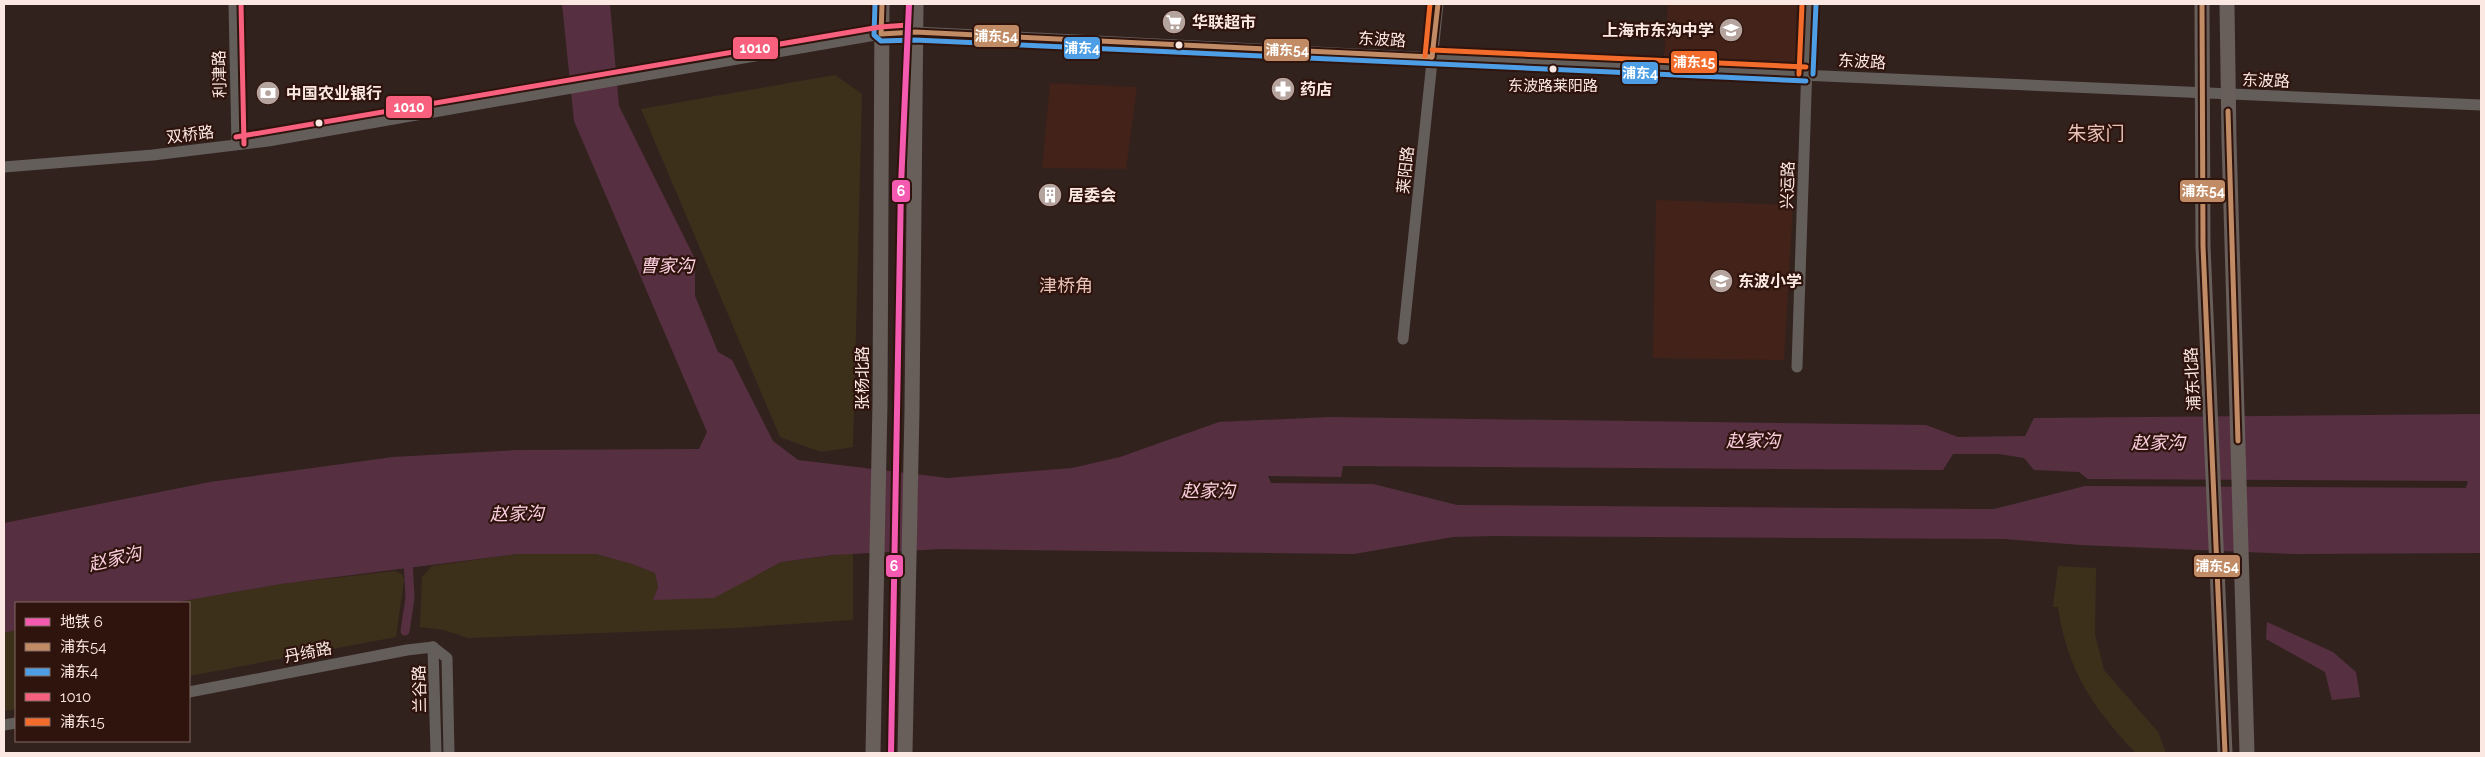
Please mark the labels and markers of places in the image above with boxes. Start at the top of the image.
supermarket icon: 华联超市 [1161,9,1187,35]
place label: 华联超市 [1192,13,1256,32]
school or university icon: 上海市东沟中学 [1718,17,1744,43]
place label: 上海市东沟中学 [1602,21,1714,40]
unlabelled marker [1174,40,1184,50]
marker: 东波路莱阳路 [1548,64,1558,74]
pharmacy icon: 药店 [1270,76,1296,102]
place label: 东波路莱阳路 [1508,77,1598,95]
bank icon: 中国农业银行 [255,80,281,106]
place label: 药店 [1300,80,1332,99]
place label: 中国农业银行 [286,84,382,103]
unlabelled marker [314,118,324,128]
building icon: 居委会 [1037,182,1063,208]
place label: 居委会 [1068,186,1116,205]
school or university icon: 东波小学 [1708,268,1734,294]
place label: 东波小学 [1738,272,1802,291]

